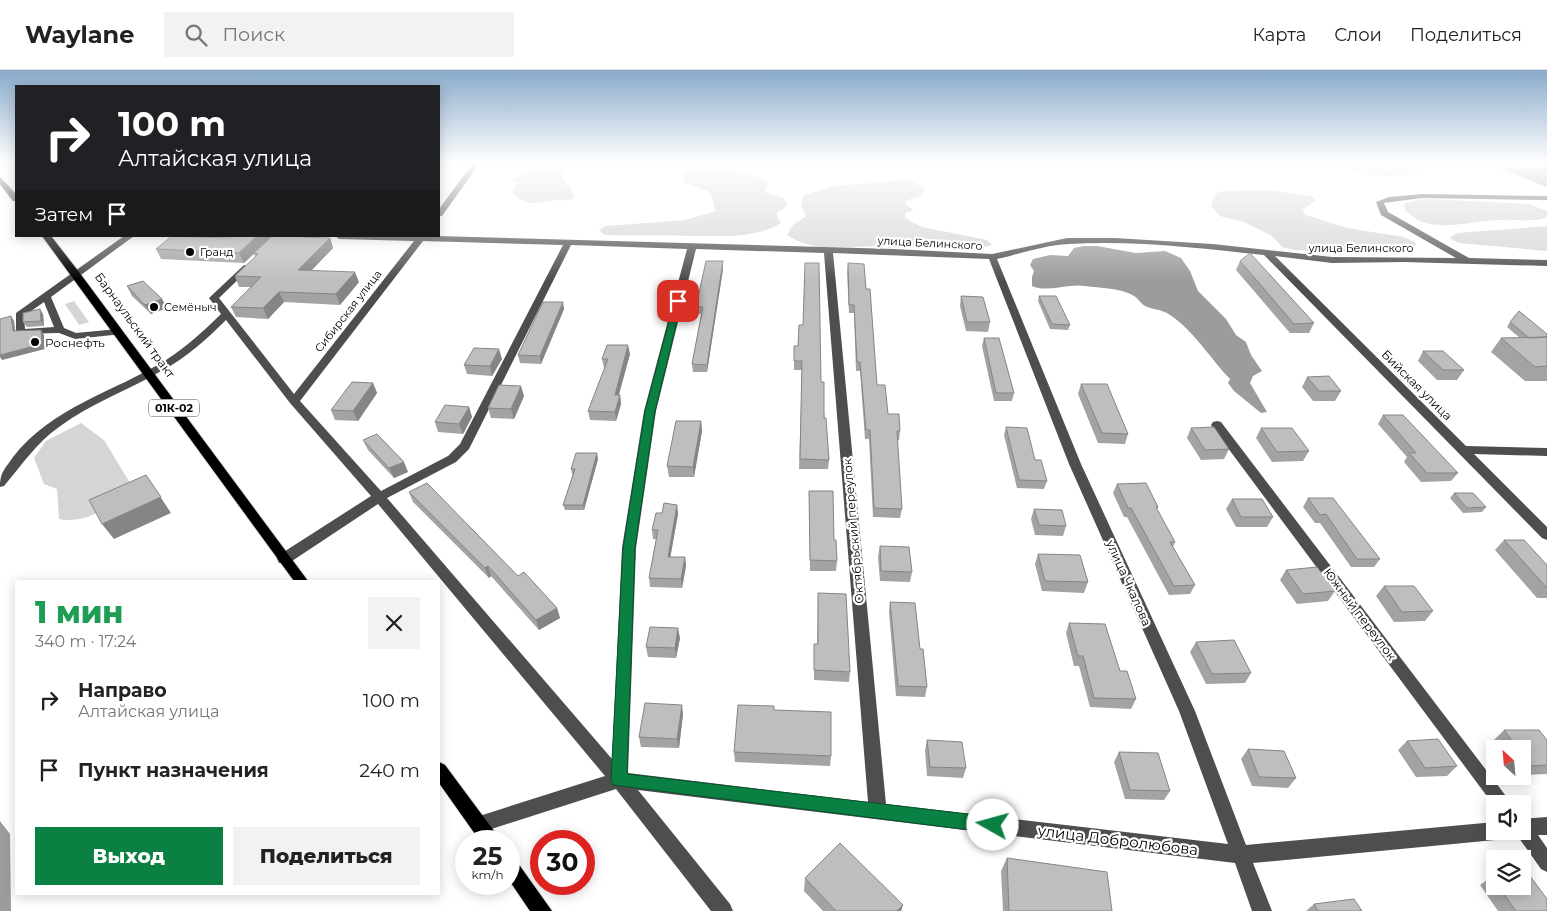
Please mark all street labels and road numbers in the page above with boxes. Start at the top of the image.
street label: улица Белинского [876,233,983,253]
street label: улица Белинского [1307,241,1414,255]
street label: Сибирская улица [312,267,384,355]
street label: Барнаульский тракт [92,269,178,381]
street label: Бийская улица [1379,347,1455,423]
road number: 01К-02 [149,399,199,416]
street label: Октябрьский переулок [839,458,867,604]
street label: улица Чкалова [1103,537,1155,628]
street label: Южный переулок [1320,565,1400,663]
street label: улица Добролюбова [1036,821,1199,859]

